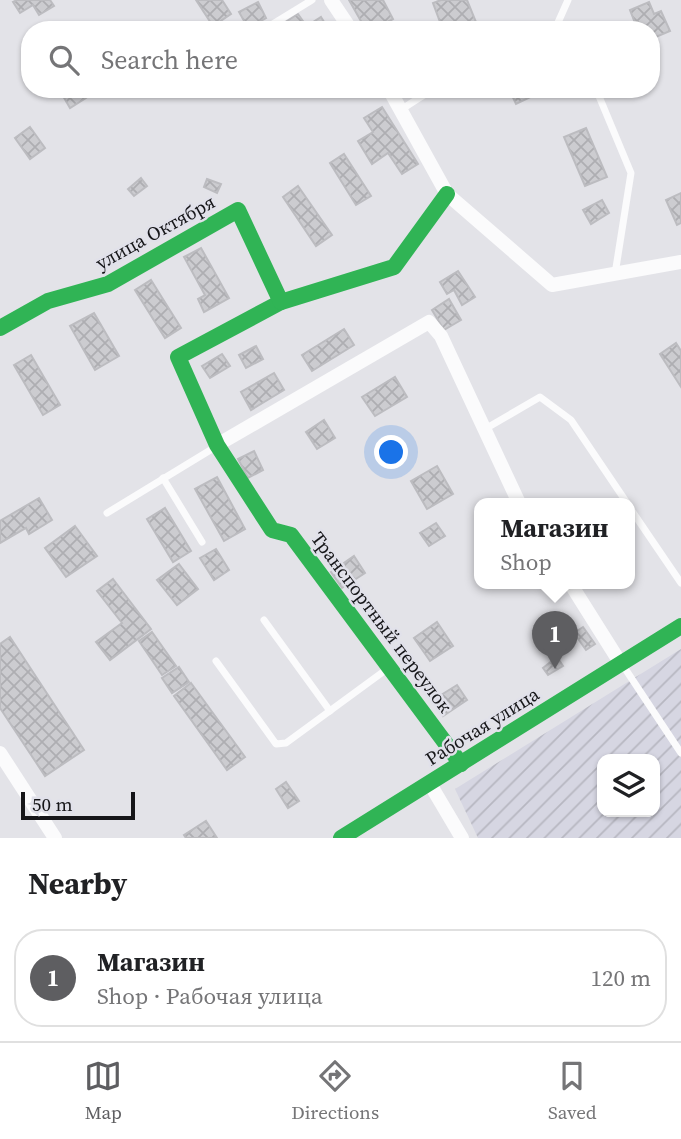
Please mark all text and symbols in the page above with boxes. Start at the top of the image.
search box [21,21,660,98]
icon: search [45,41,83,79]
text: Search here [101,42,238,78]
street label: улица Октября [91,188,219,276]
your location [374,435,408,469]
popup [474,498,635,589]
text: Магазин [501,510,609,546]
street label: Транспортный переулок [305,526,459,718]
text: Shop [501,546,552,578]
pin: 1 [532,611,578,669]
street label: Рабочая улица [420,680,544,771]
map controls [597,754,660,817]
button: layers [597,754,660,817]
scale bar [21,789,135,821]
text: 50 m [32,791,73,817]
text: Nearby [28,863,127,904]
text: Магазин [97,944,205,980]
text: 1 [47,962,59,994]
text: 120 m [590,962,651,994]
text: Shop · Рабочая улица [97,980,323,1012]
tab: Map [84,1057,122,1125]
tab: Directions [291,1057,379,1125]
tab: Saved [548,1057,597,1125]

